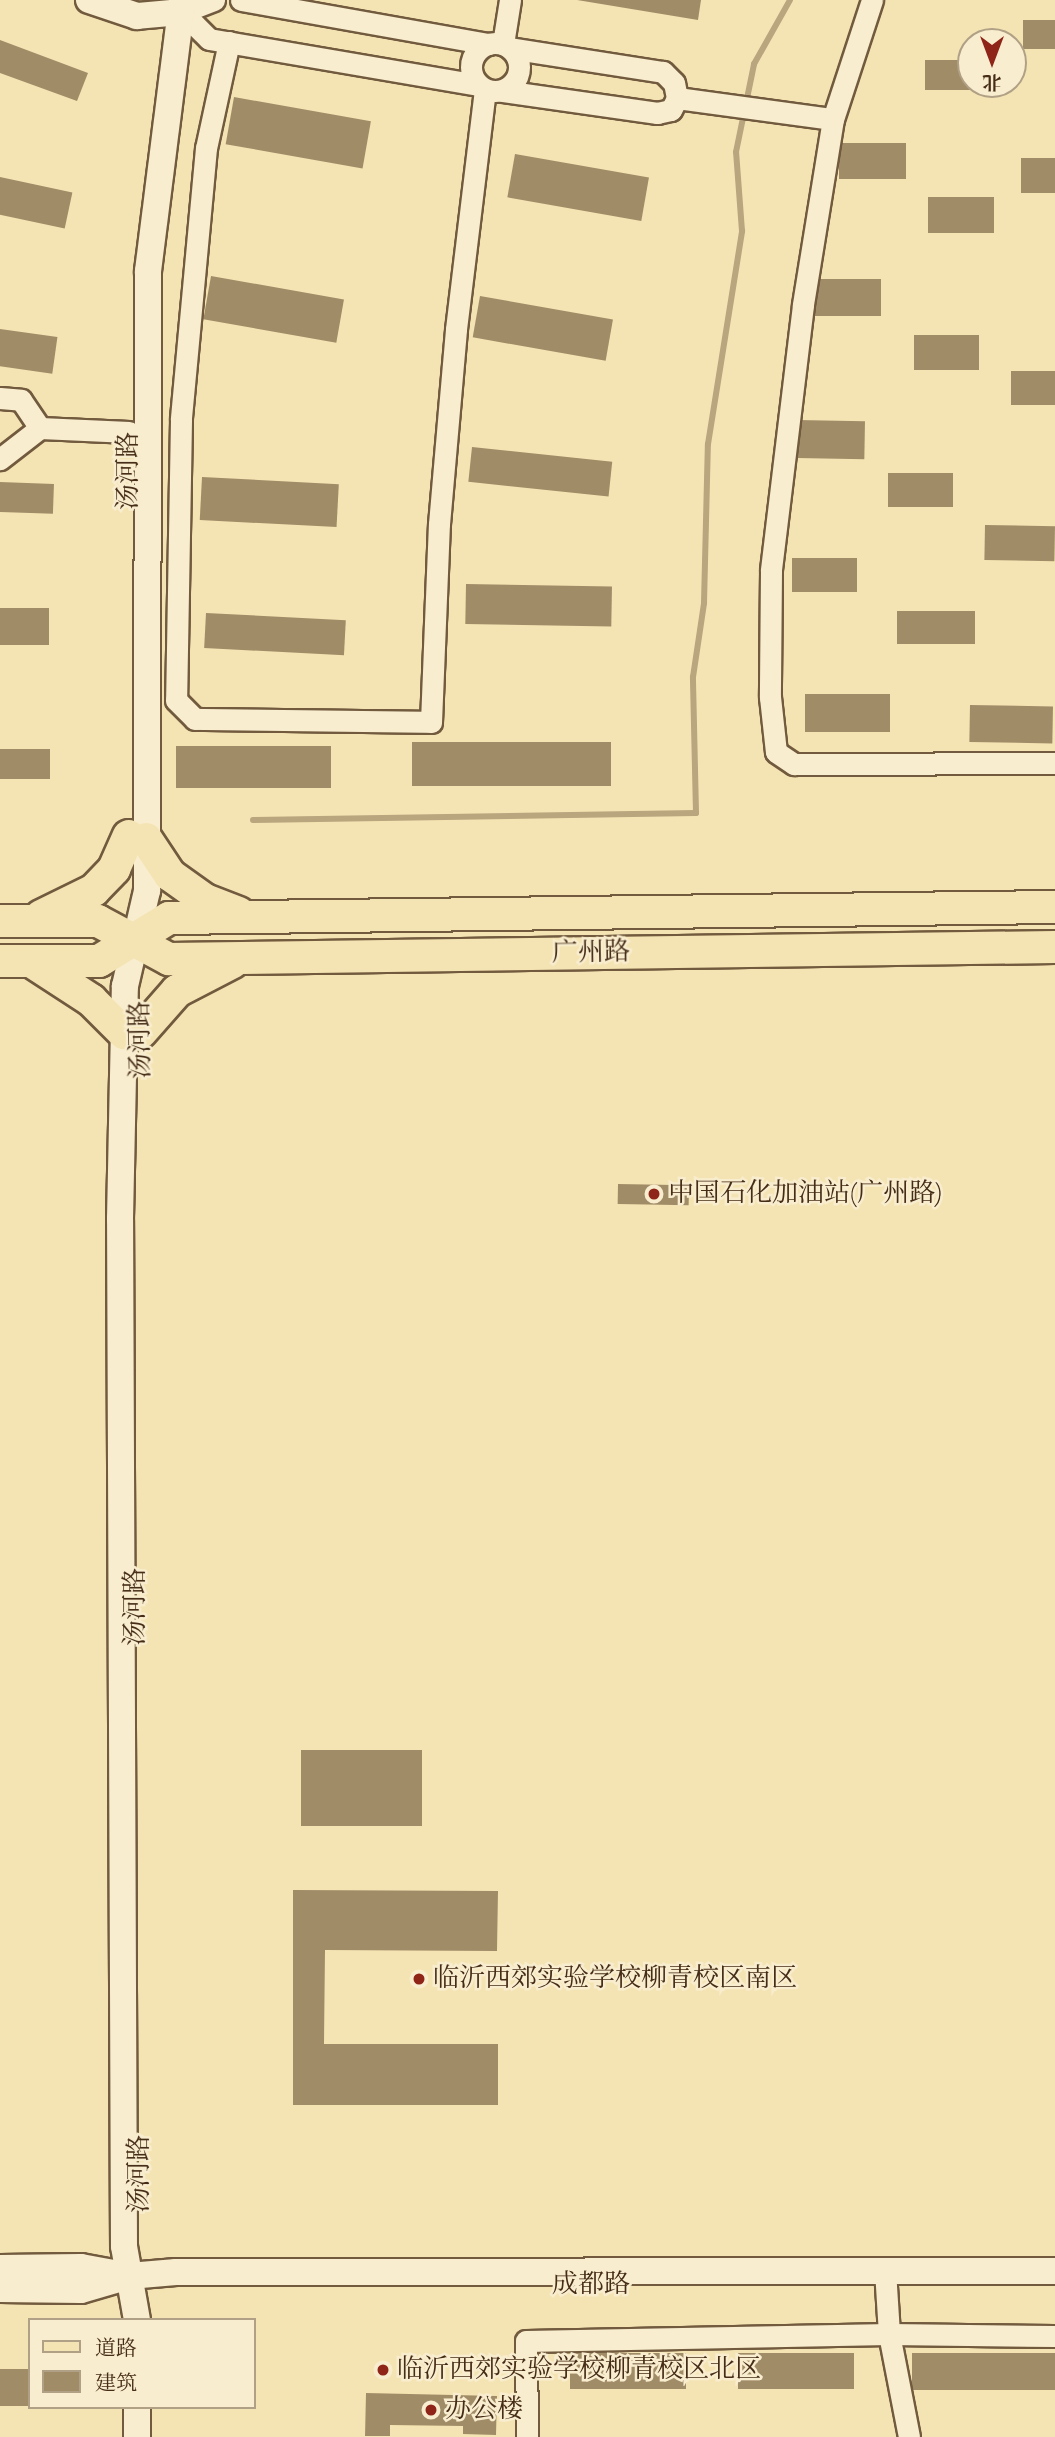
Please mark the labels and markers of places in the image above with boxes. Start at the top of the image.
place label: 中国石化加油站(广州路) [668,1178,942,1210]
marker: 中国石化加油站(广州路) [646,1186,662,1202]
place label: 临沂西郊实验学校柳青校区南区 [433,1963,797,1995]
marker: 临沂西郊实验学校柳青校区南区 [411,1971,427,1987]
place label: 临沂西郊实验学校柳青校区北区 [397,2354,761,2386]
marker: 临沂西郊实验学校柳青校区北区 [375,2362,391,2378]
place label: 办公楼 [445,2394,523,2426]
marker: 办公楼 [423,2402,439,2418]

